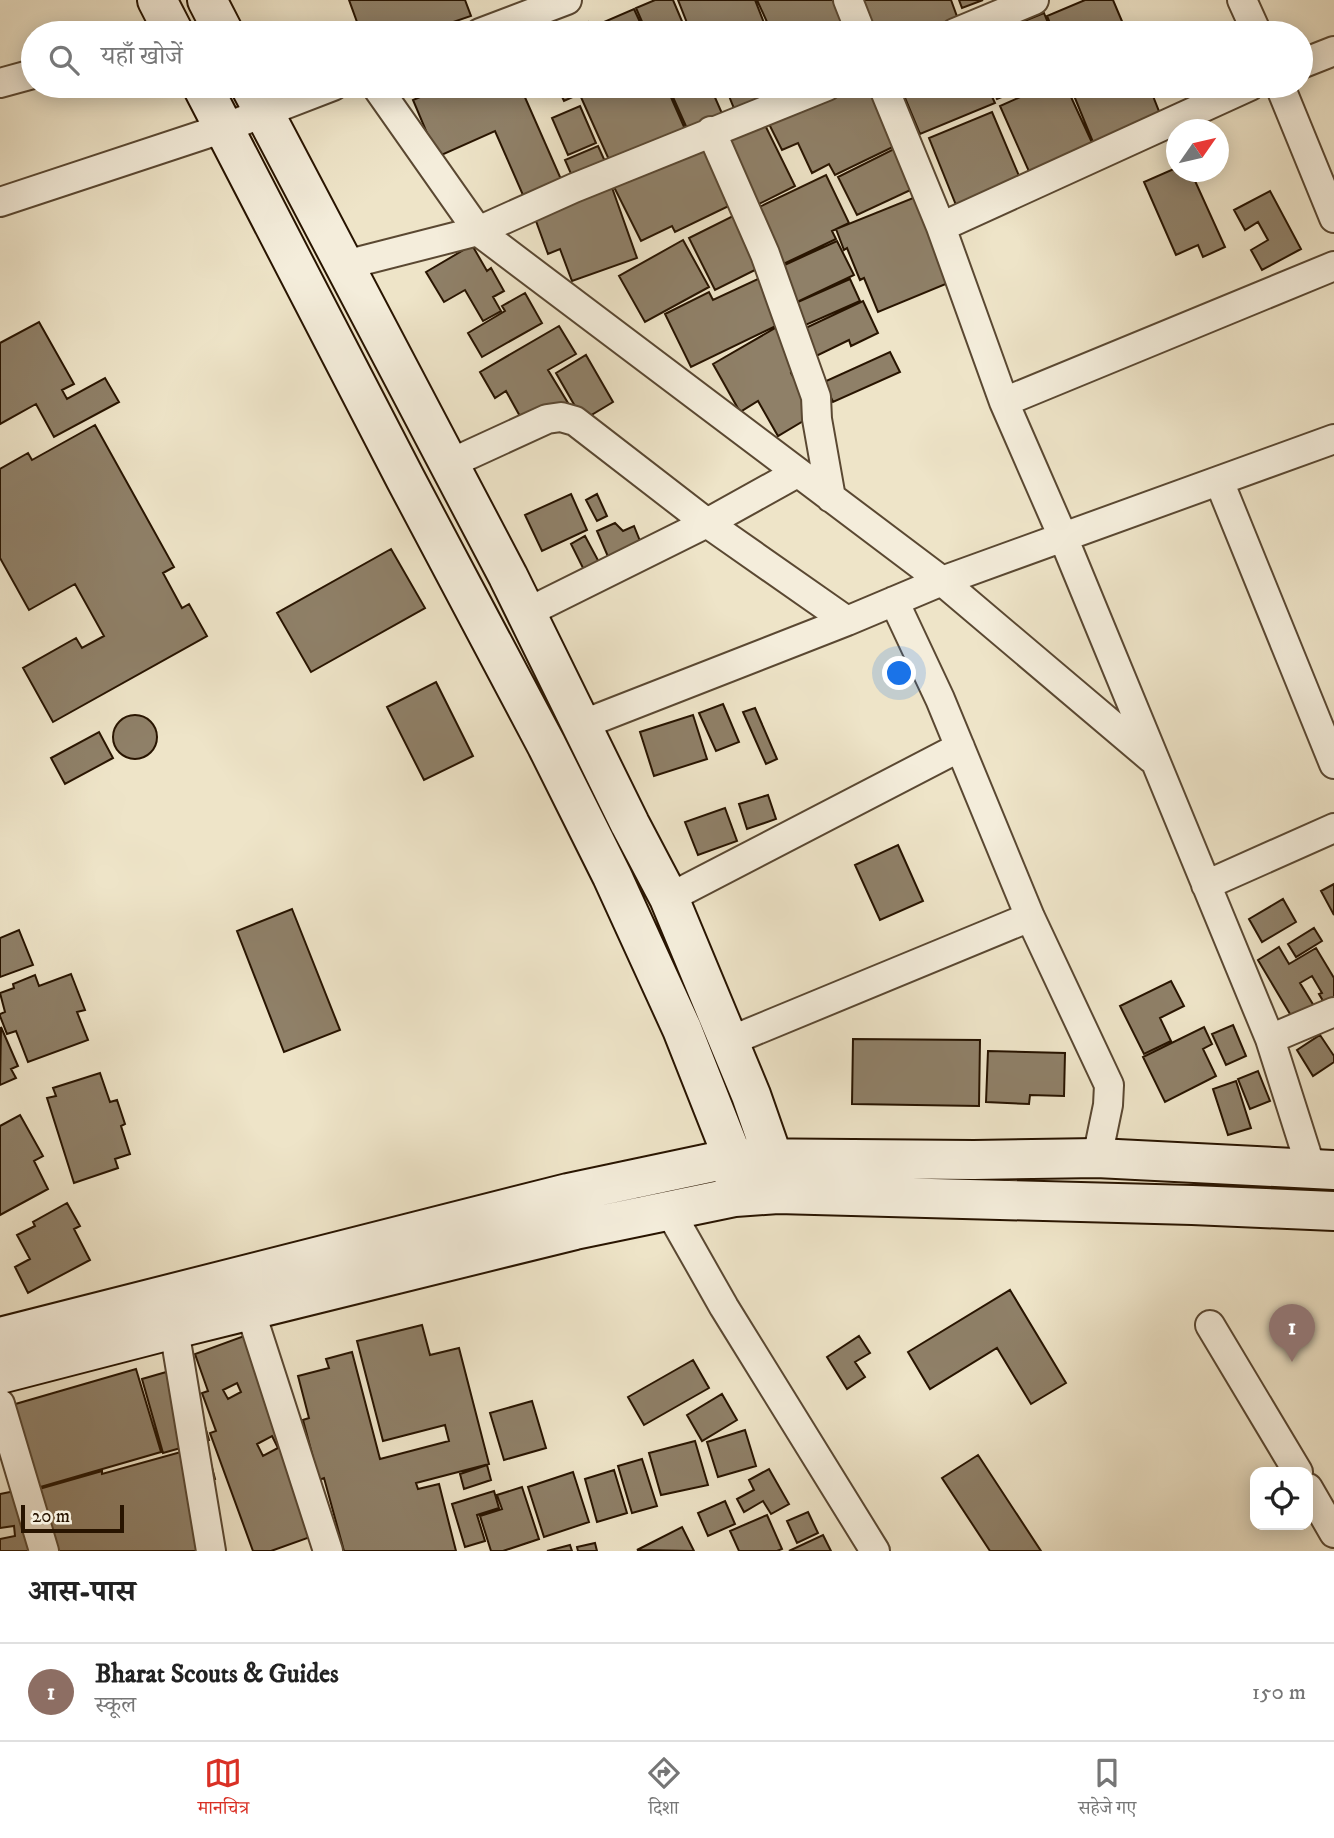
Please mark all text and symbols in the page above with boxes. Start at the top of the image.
search box [21,21,1313,98]
text: यहाँ खोजें [101,40,183,73]
icon: search [45,41,83,79]
north arrow [1166,119,1229,182]
your location [882,656,916,690]
pin: 1 [1269,1304,1315,1362]
map controls [1250,1467,1313,1530]
button: locate [1250,1467,1313,1530]
scale bar [21,1502,124,1534]
text: 20 m [32,1505,70,1528]
text: आस-पास [28,1574,136,1611]
text: Bharat Scouts & Guides [95,1658,339,1691]
text: 1 [47,1678,55,1707]
text: 150 m [1252,1678,1306,1707]
text: स्कूल [95,1691,136,1720]
tab: मानचित्र [198,1754,249,1826]
tab: दिशा [645,1754,683,1826]
tab: सहेजे गए [1078,1754,1136,1826]

